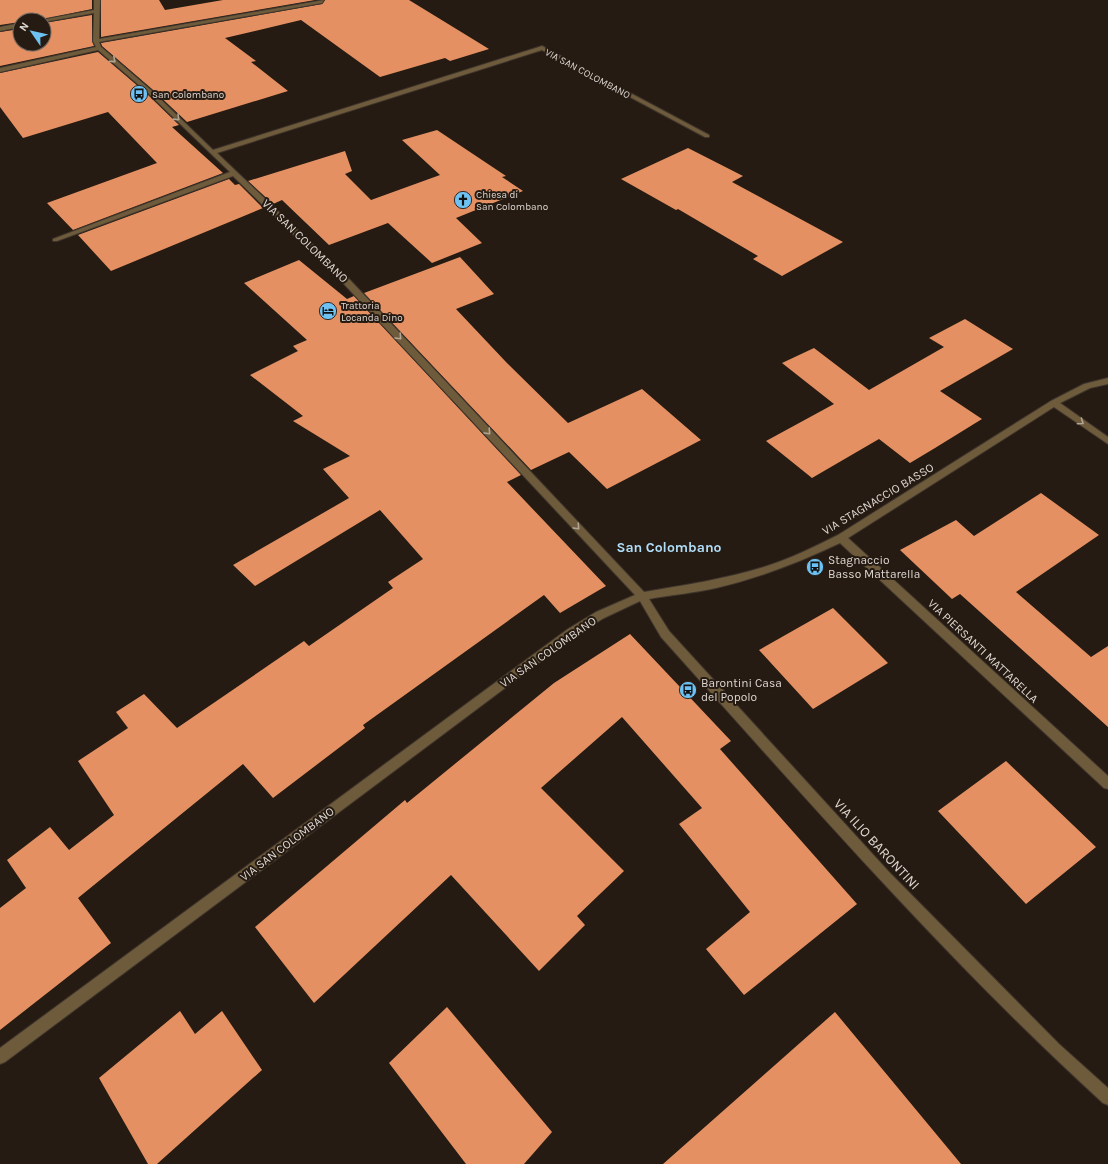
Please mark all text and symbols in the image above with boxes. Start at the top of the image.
north arrow [12,12,52,52]
text: N [17,20,32,34]
street label: VIA SAN COLOMBANO [543,46,632,101]
one-way arrow [108,56,116,63]
bus stop icon: San Colombano [129,84,149,104]
place label: San Colombano [152,89,224,101]
one-way arrow [172,113,180,121]
place label: Chiesa di San Colombano [476,189,548,213]
church icon: Chiesa di San Colombano [453,190,473,210]
street label: VIA SAN COLOMBANO [259,196,351,286]
place label: Trattoria Locanda Dino [341,300,403,324]
hotel icon: Trattoria Locanda Dino [318,301,338,321]
one-way arrow [394,332,402,340]
one-way arrow [1077,417,1084,425]
one-way arrow [483,427,491,435]
street label: VIA STAGNACCIO BASSO [820,460,937,538]
one-way arrow [572,522,580,530]
district label: San Colombano [616,539,722,556]
place label: Stagnaccio Basso Mattarella [828,553,920,581]
bus stop icon: Stagnaccio Basso Mattarella [805,557,825,577]
street label: VIA PIERSANTI MATTARELLA [925,596,1041,706]
street label: VIA SAN COLOMBANO [497,613,599,690]
place label: Barontini Casa del Popolo [701,676,782,704]
bus stop icon: Barontini Casa del Popolo [678,680,698,700]
street label: VIA ILIO BARONTINI [830,795,923,893]
street label: VIA SAN COLOMBANO [237,804,337,884]

